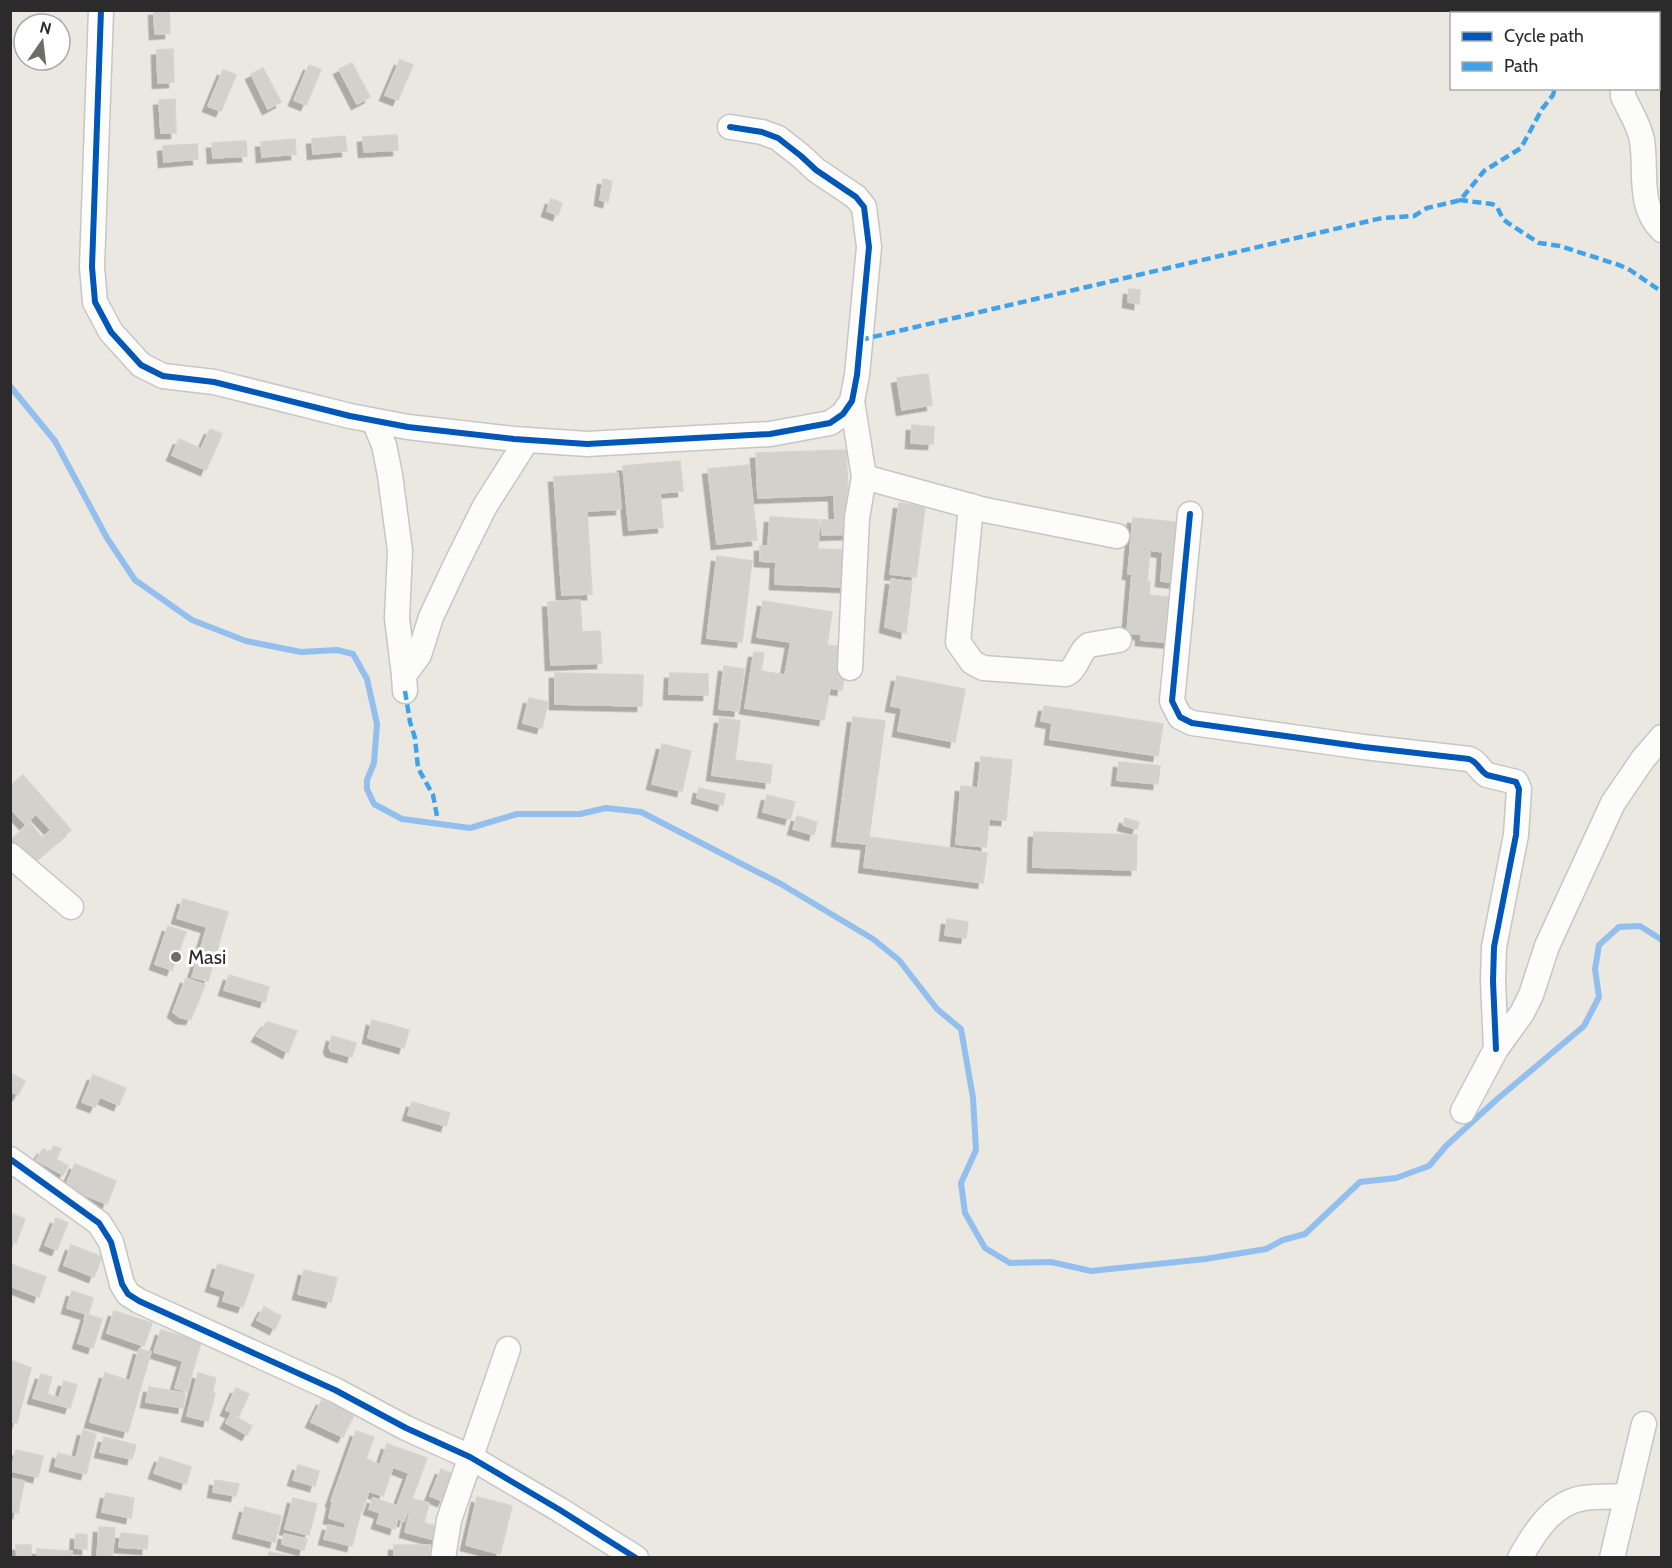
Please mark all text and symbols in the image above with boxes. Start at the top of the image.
north arrow [12,12,72,72]
legend [1450,12,1660,90]
text: N [38,17,53,39]
text: Cycle path [1504,25,1584,47]
text: Path [1504,55,1538,77]
place label: Masi [188,945,226,969]
marker: Masi [169,950,183,964]

